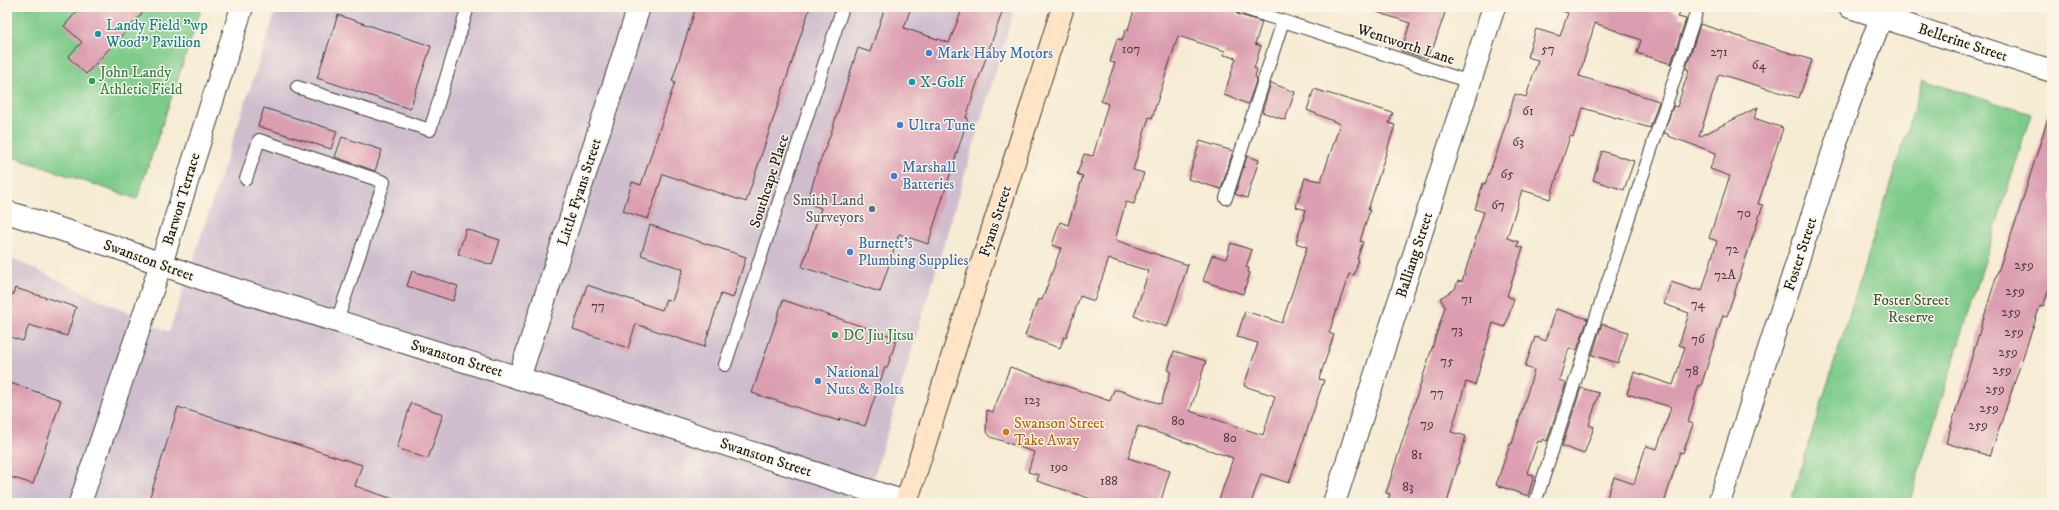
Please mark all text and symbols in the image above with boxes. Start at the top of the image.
place label: Landy Field "wp Wood" Pavilion [105,16,208,52]
street label: Wentworth Lane [1354,19,1457,69]
street label: Bellerine Street [1916,19,2010,66]
marker: Landy Field "wp Wood" Pavilion [93,29,103,39]
house number: 107 [1122,41,1140,57]
house number: 57 [1541,41,1555,57]
place label: Mark Haby Motors [937,44,1053,63]
house number: 271 [1710,44,1728,60]
marker: Mark Haby Motors [924,48,934,58]
house number: 64 [1752,57,1767,73]
place label: John Landy Athletic Field [98,63,183,99]
place label: X-Golf [920,73,966,92]
marker: John Landy Athletic Field [87,76,97,86]
marker: X-Golf [907,77,917,87]
house number: 61 [1522,103,1534,119]
place label: Ultra Tune [908,116,976,135]
marker: Ultra Tune [895,120,905,130]
street label: Southcape Place [745,132,794,230]
house number: 63 [1512,134,1524,150]
street label: Little Fyans Street [553,136,606,248]
street label: Barwon Terrace [158,151,205,248]
place label: Marshall Batteries [902,158,956,194]
house number: 65 [1500,166,1514,182]
marker: Marshall Batteries [889,171,899,181]
street label: Fyans Street [975,183,1016,259]
place label: Smith Land Surveyors [793,191,865,227]
house number: 67 [1491,197,1505,213]
marker: Smith Land Surveyors [867,204,877,214]
house number: 70 [1737,205,1751,221]
street label: Balliang Street [1392,210,1437,300]
street label: Foster Street [1780,215,1821,293]
place label: Burnett's Plumbing Supplies [858,234,969,270]
street label: Swanston Street [101,235,197,286]
house number: 72 [1725,241,1739,257]
marker: Burnett's Plumbing Supplies [845,247,855,257]
house number: 259 [2014,257,2034,273]
house number: 72A [1714,267,1736,283]
house number: 259 [2005,283,2025,299]
house number: 71 [1461,291,1473,307]
park label: Foster Street Reserve [1873,291,1949,327]
house number: 74 [1691,296,1706,312]
house number: 77 [591,298,605,314]
house number: 259 [2001,304,2021,320]
house number: 73 [1451,322,1463,338]
house number: 259 [2004,324,2024,340]
place label: DC Jiu Jitsu [843,326,914,345]
marker: DC Jiu Jitsu [830,330,840,340]
house number: 76 [1691,331,1706,347]
street label: Swanston Street [409,335,505,382]
house number: 259 [1998,344,2018,360]
house number: 75 [1440,353,1454,369]
house number: 259 [1992,362,2012,378]
place label: National Nuts & Bolts [826,363,904,399]
house number: 78 [1685,363,1699,379]
marker: National Nuts & Bolts [813,376,823,386]
house number: 259 [1985,381,2005,397]
house number: 77 [1430,385,1444,401]
house number: 123 [1024,392,1040,408]
house number: 259 [1979,400,1999,416]
house number: 80 [1171,413,1185,429]
place label: Swanson Street Take Away [1014,414,1105,450]
house number: 79 [1420,416,1434,432]
house number: 259 [1968,417,1988,433]
marker: Swanson Street Take Away [1001,427,1011,437]
house number: 80 [1223,430,1237,446]
street label: Swanston Street [718,434,814,481]
house number: 81 [1411,447,1423,463]
house number: 190 [1050,459,1068,475]
house number: 188 [1100,473,1118,489]
house number: 83 [1402,479,1414,495]

